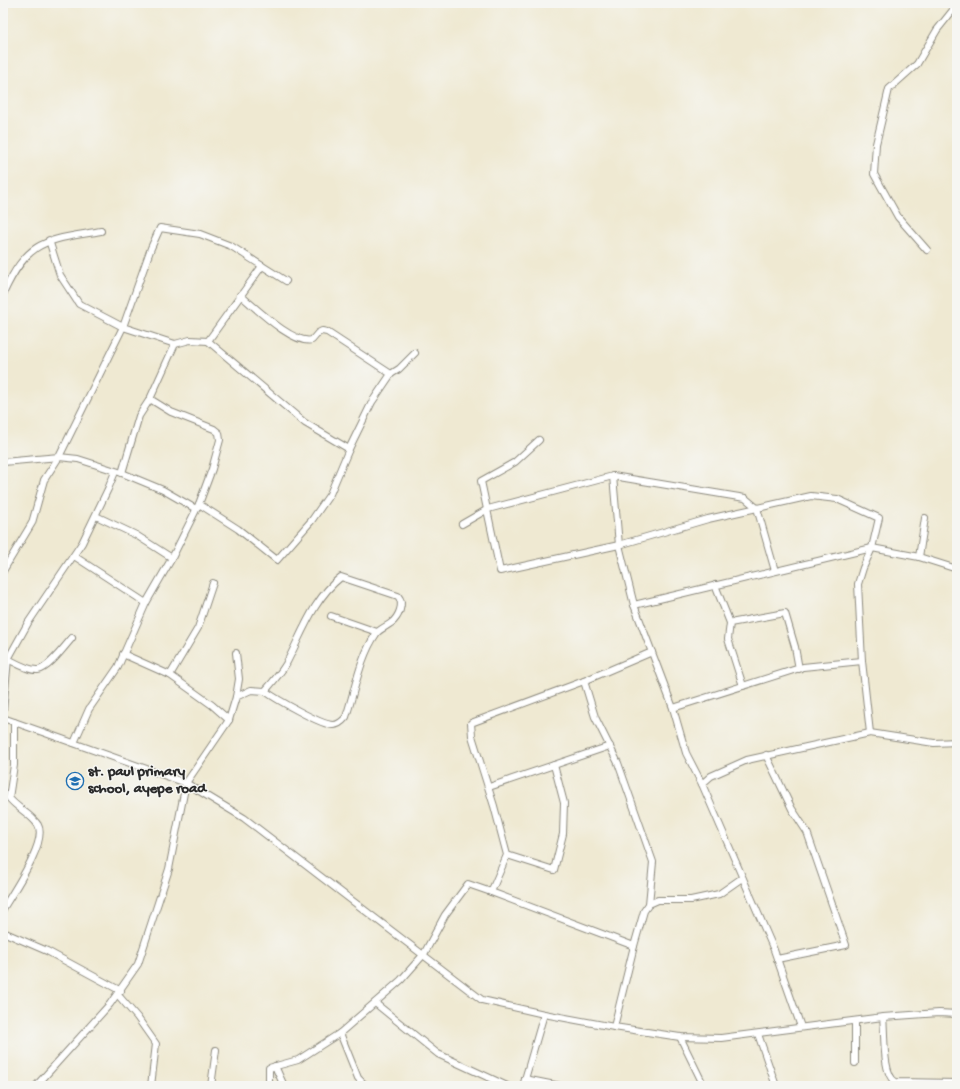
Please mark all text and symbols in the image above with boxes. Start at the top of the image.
place label: st. paul primary school, ayepe road [88,763,208,798]
school or university icon: st. paul primary school, ayepe road [65,771,85,791]

